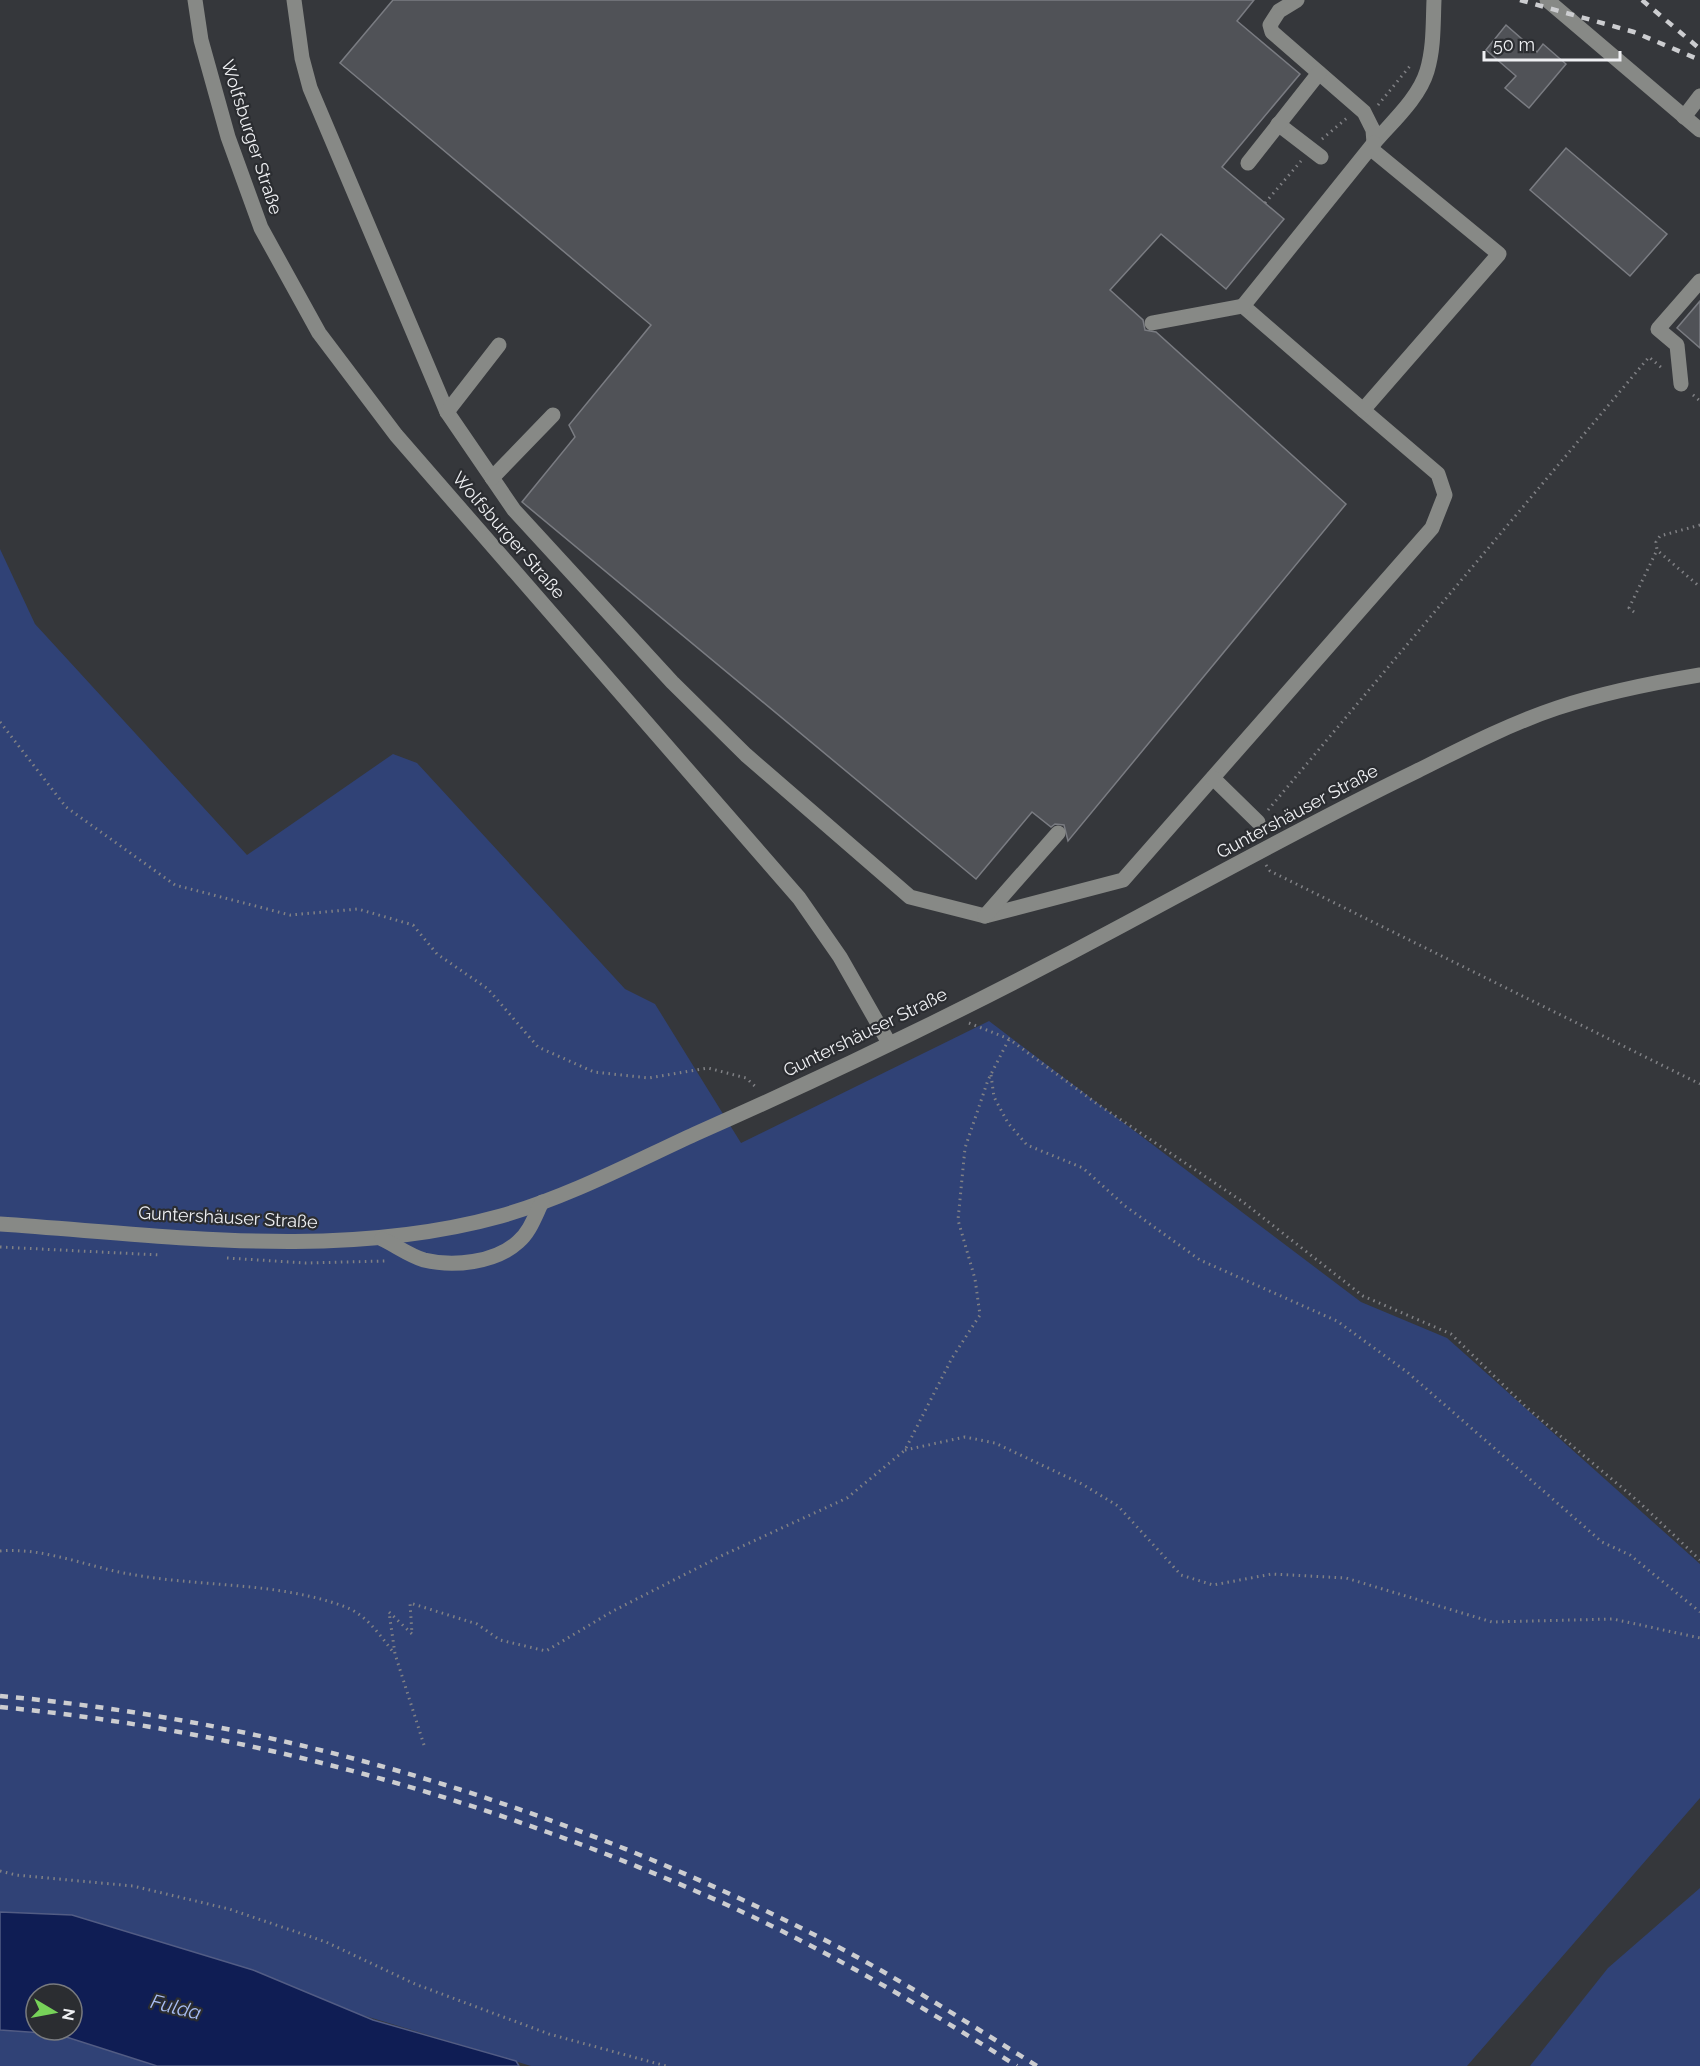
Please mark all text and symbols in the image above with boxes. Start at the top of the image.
scale bar [1484,24,1620,62]
text: 50 m [1493,34,1535,55]
street label: Wolfsburger Straße [217,57,287,217]
street label: Wolfsburger Straße [448,467,570,603]
street label: Guntershäuser Straße [1213,759,1382,862]
street label: Guntershäuser Straße [780,983,951,1081]
street label: Guntershäuser Straße [138,1202,319,1232]
north arrow [24,1982,84,2042]
water label: Fulda [148,1989,204,2025]
text: N [58,2007,79,2022]

